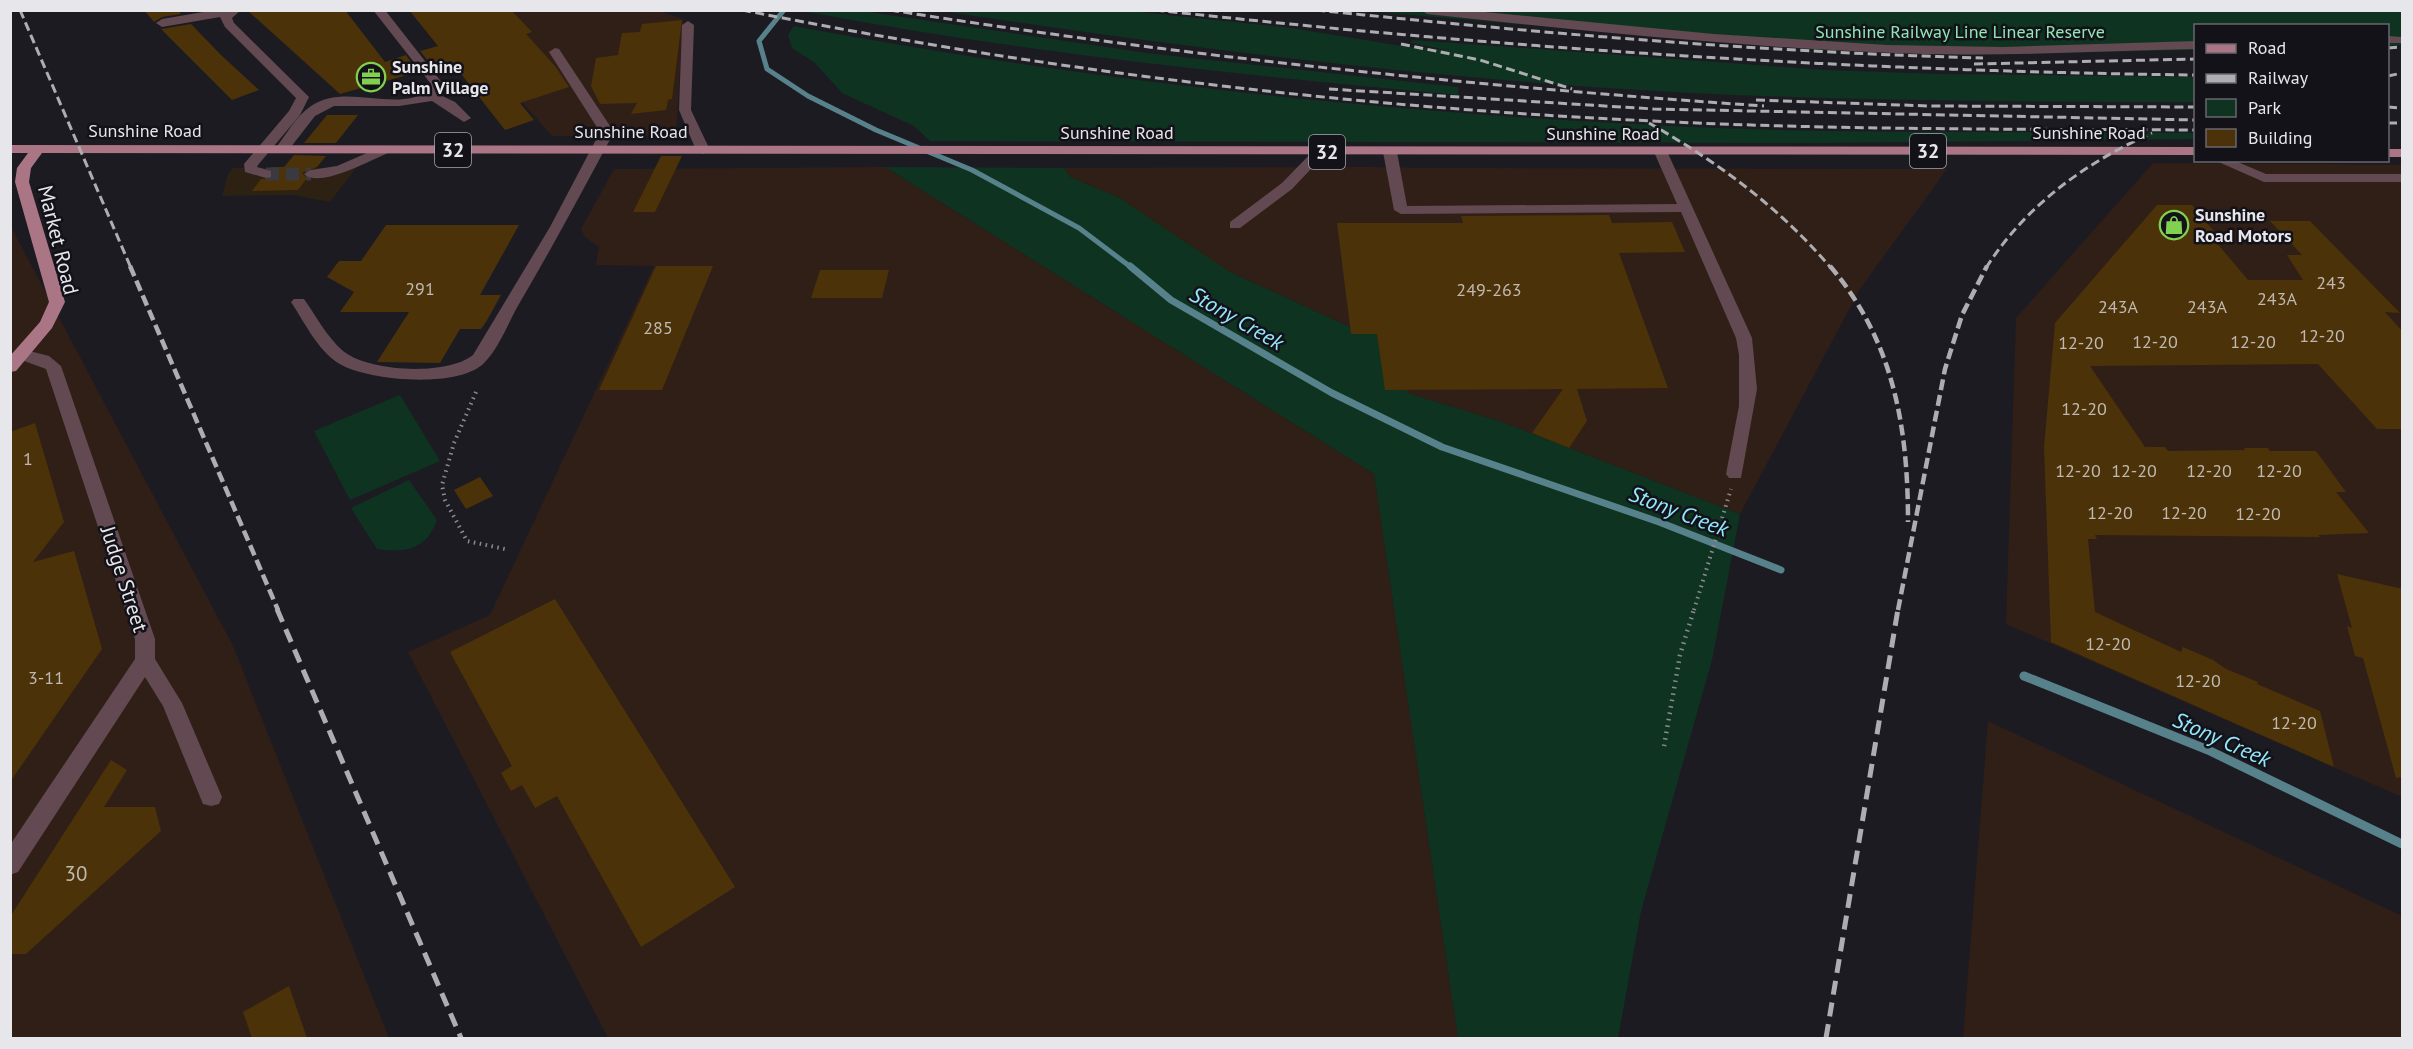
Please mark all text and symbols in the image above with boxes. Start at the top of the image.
park label: Sunshine Railway Line Linear Reserve [1815,20,2105,43]
legend [2194,24,2389,162]
text: Road [2248,36,2286,59]
place label: Sunshine Palm Village [392,55,488,99]
office icon: Sunshine Palm Village [355,61,387,93]
text: Railway [2248,66,2309,89]
text: Park [2248,96,2281,119]
street label: Sunshine Road [88,119,202,142]
street label: Sunshine Road [574,120,688,143]
street label: Sunshine Road [1060,121,1174,144]
street label: Sunshine Road [2032,121,2146,144]
street label: Sunshine Road [1546,122,1660,145]
text: Building [2248,126,2312,149]
road number: 32 [435,133,471,167]
road number: 32 [1910,134,1946,168]
road number: 32 [1309,135,1345,169]
street label: Market Road [32,182,85,297]
place label: Sunshine Road Motors [2195,203,2292,247]
shop icon: Sunshine Road Motors [2158,209,2190,241]
house number: 243 [2316,271,2346,294]
house number: 291 [405,277,435,300]
house number: 249-263 [1456,278,1522,301]
water label: Stony Creek [1185,280,1290,357]
house number: 243A [2257,287,2297,310]
house number: 243A [2098,295,2138,318]
house number: 243A [2187,295,2227,318]
house number: 285 [643,316,673,339]
house number: 12-20 [2299,324,2345,347]
house number: 12-20 [2132,330,2178,353]
house number: 12-20 [2230,330,2276,353]
house number: 12-20 [2058,331,2104,354]
house number: 12-20 [2061,397,2107,420]
house number: 1 [23,447,33,470]
house number: 12-20 [2055,459,2101,482]
house number: 12-20 [2111,459,2157,482]
house number: 12-20 [2186,459,2232,482]
house number: 12-20 [2256,459,2302,482]
water label: Stony Creek [1625,479,1734,543]
house number: 12-20 [2087,501,2133,524]
house number: 12-20 [2161,501,2207,524]
house number: 12-20 [2235,502,2281,525]
street label: Judge Street [94,521,154,635]
house number: 12-20 [2085,632,2131,655]
house number: 3-11 [28,666,64,689]
house number: 12-20 [2175,669,2221,692]
water label: Stony Creek [2169,705,2276,773]
house number: 12-20 [2271,711,2317,734]
house number: 30 [65,860,87,887]

